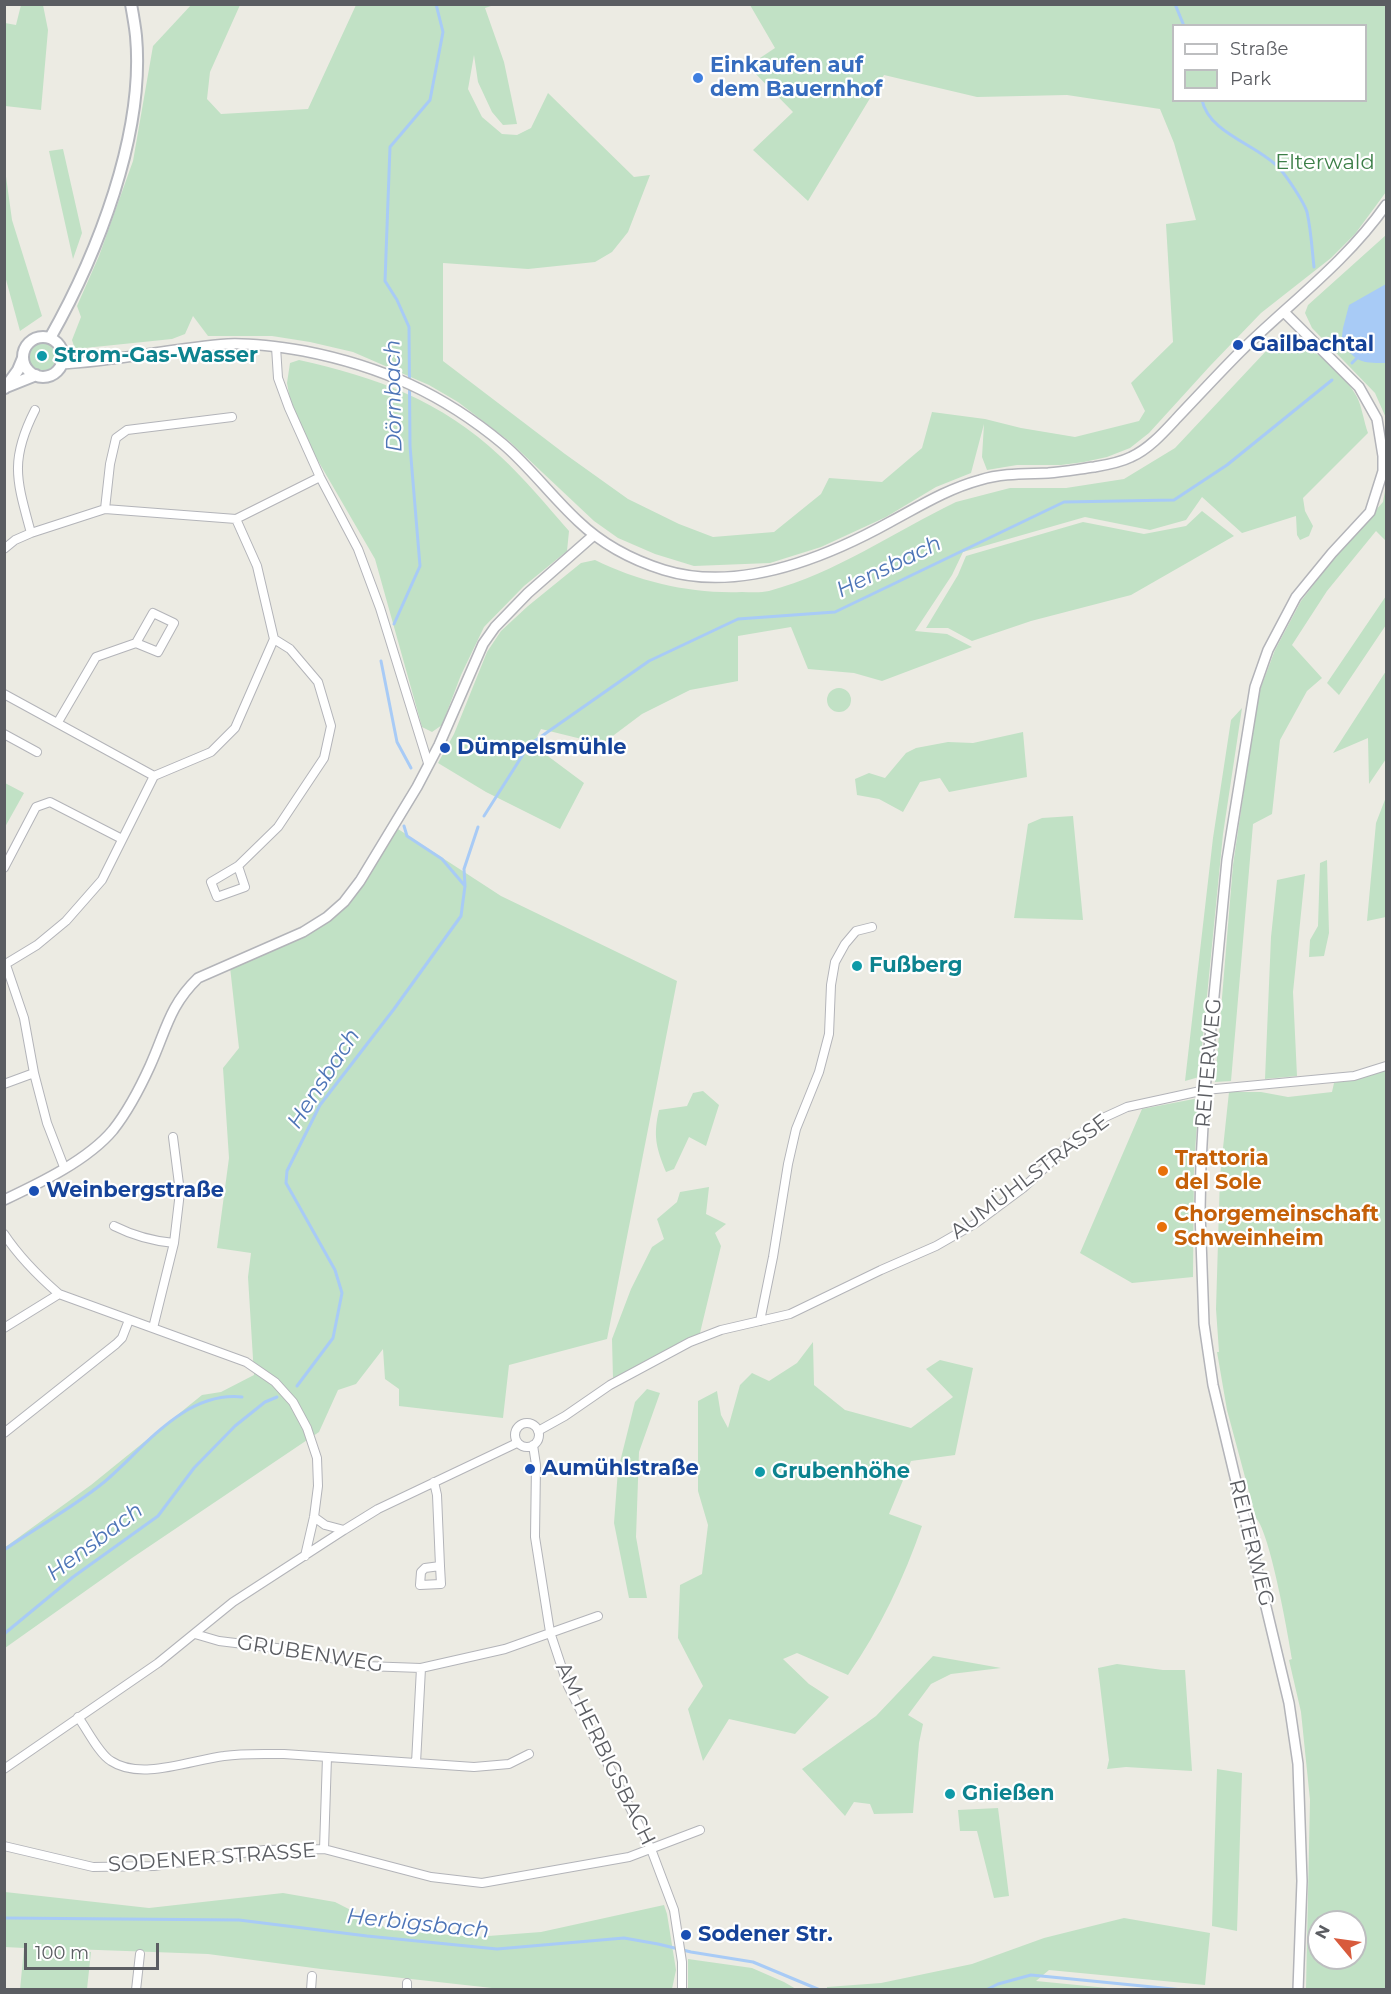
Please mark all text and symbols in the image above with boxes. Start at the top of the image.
legend [1172,24,1367,102]
text: Straße [1230,38,1288,60]
place label: Einkaufen auf dem Bauernhof [710,53,882,103]
text: Park [1230,68,1271,90]
marker: Einkaufen auf dem Bauernhof [691,71,705,85]
park label: Elterwald [1275,150,1375,176]
place label: Gailbachtal [1250,332,1374,358]
marker: Gailbachtal [1231,338,1245,352]
water label: Dörnbach [380,340,408,452]
place label: Strom-Gas-Wasser [54,343,258,369]
marker: Strom-Gas-Wasser [35,349,49,363]
water label: Hensbach [832,530,946,604]
place label: Dümpelsmühle [457,735,627,761]
marker: Dümpelsmühle [438,741,452,755]
place label: Fußberg [869,953,962,979]
marker: Fußberg [850,959,864,973]
street label: REITERWEG [1191,997,1227,1129]
water label: Hensbach [282,1024,366,1134]
street label: AUMÜHLSTRASSE [946,1109,1114,1245]
place label: Trattoria del Sole [1175,1146,1269,1196]
marker: Trattoria del Sole [1156,1164,1170,1178]
place label: Weinbergstraße [46,1178,224,1204]
marker: Weinbergstraße [27,1184,41,1198]
place label: Chorgemeinschaft Schweinheim [1174,1202,1379,1252]
marker: Chorgemeinschaft Schweinheim [1155,1220,1169,1234]
place label: Aumühlstraße [542,1456,699,1482]
place label: Grubenhöhe [772,1459,910,1485]
marker: Aumühlstraße [523,1462,537,1476]
marker: Grubenhöhe [753,1465,767,1479]
street label: REITERWEG [1223,1477,1279,1609]
water label: Hensbach [42,1497,148,1587]
street label: GRUBENWEG [235,1630,385,1678]
street label: AM HERBIGSBACH [550,1658,660,1850]
place label: Gnießen [962,1781,1055,1807]
marker: Gnießen [943,1787,957,1801]
street label: SODENER STRASSE [107,1838,317,1878]
water label: Herbigsbach [345,1903,491,1945]
north arrow [1307,1910,1367,1970]
place label: Sodener Str. [698,1922,833,1948]
text: N [1311,1922,1334,1942]
marker: Sodener Str. [679,1928,693,1942]
scale bar [27,1931,162,1969]
text: 100 m [35,1942,89,1964]

